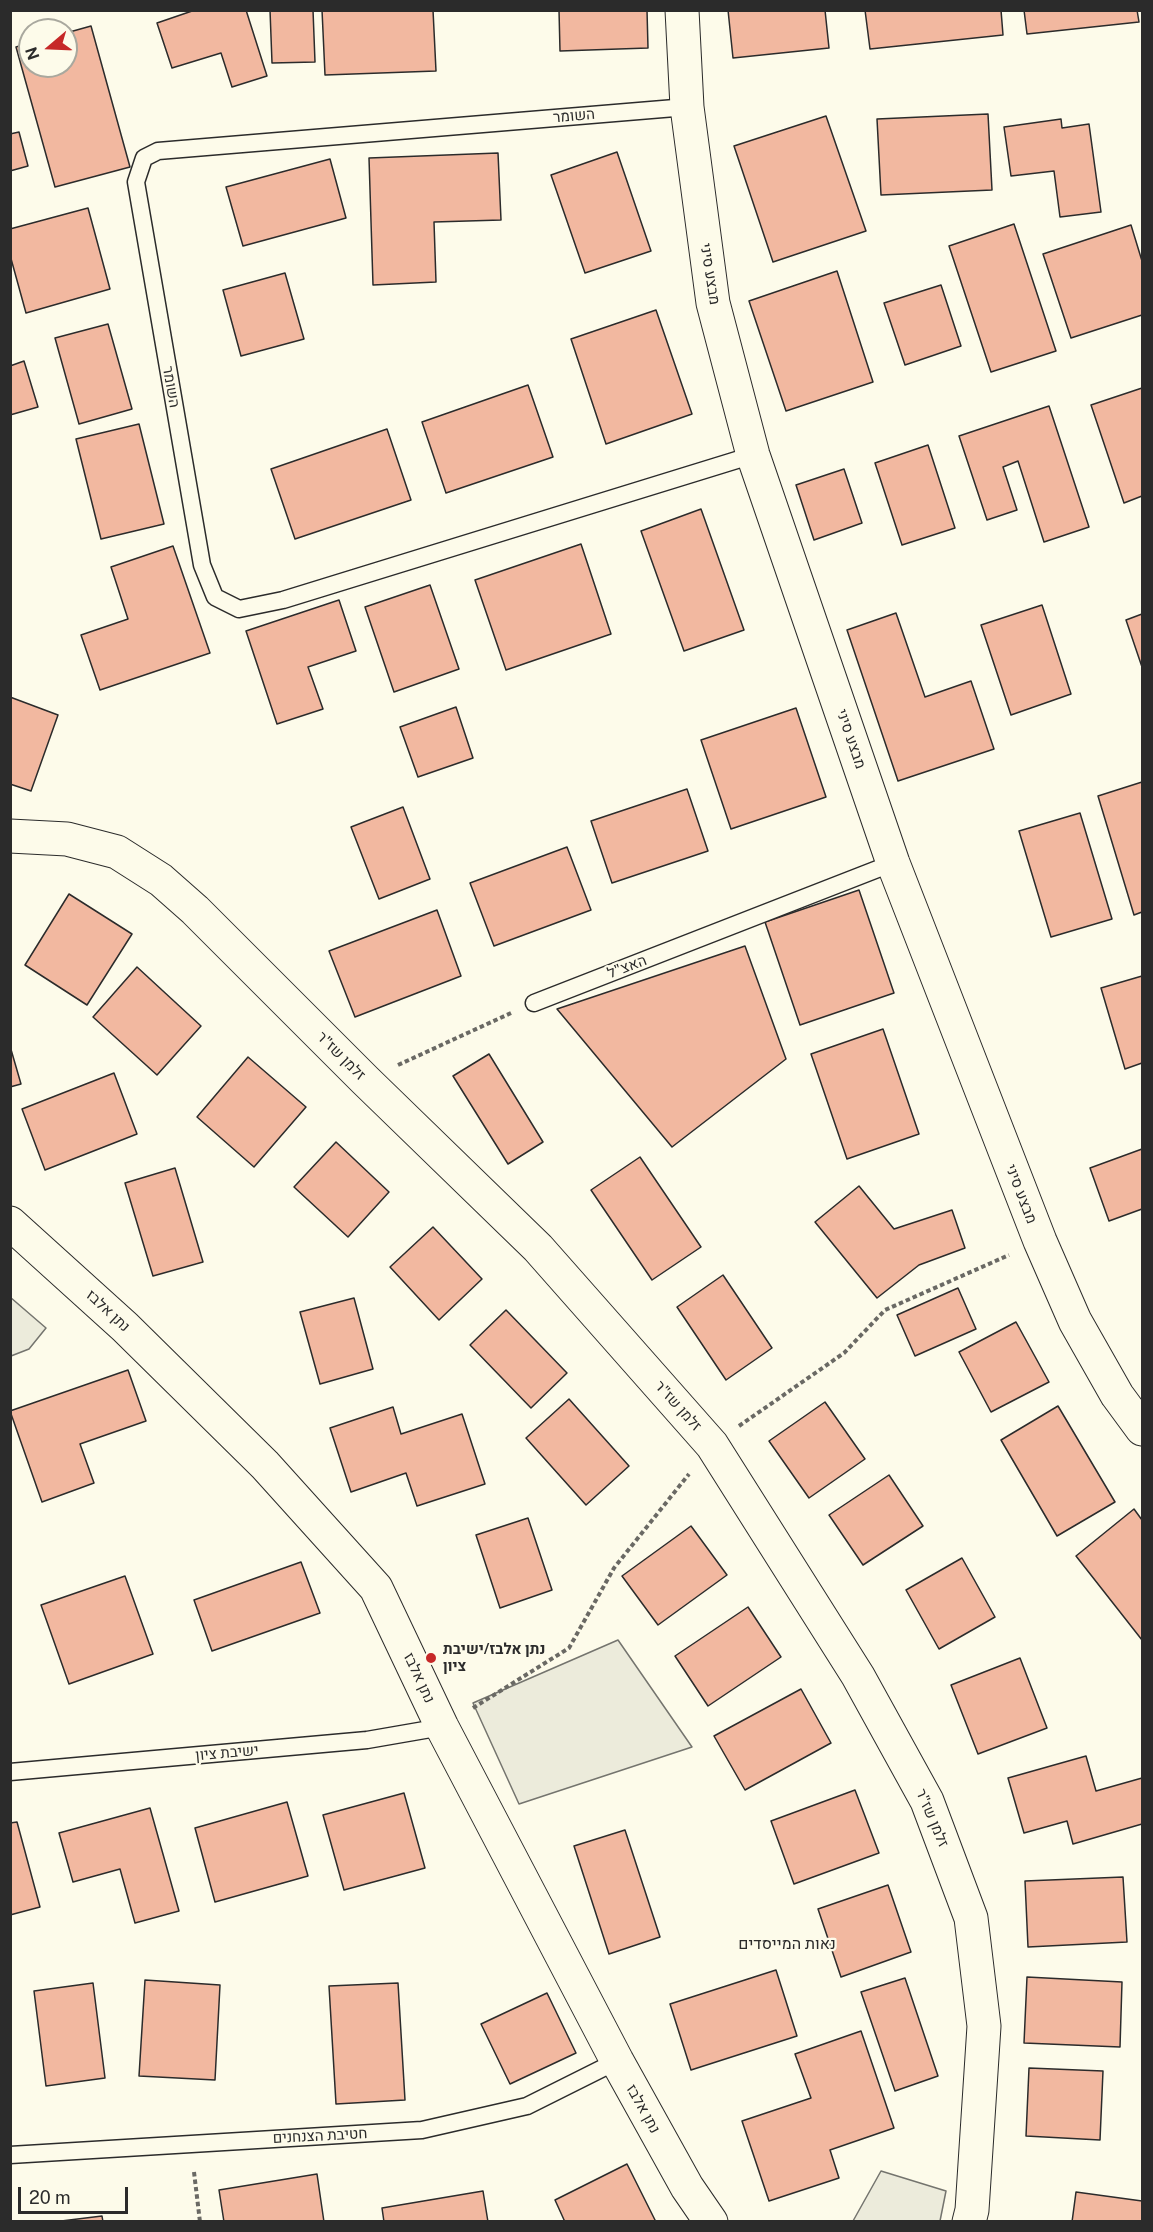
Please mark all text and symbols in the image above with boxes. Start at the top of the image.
north arrow [18,18,78,78]
text: N [21,44,43,62]
street label: השומר [552,105,596,127]
street label: מבצע סיני [696,242,724,306]
street label: השומר [158,365,184,409]
street label: מבצע סיני [832,707,870,771]
street label: האצ"ל [605,951,649,983]
street label: זלמן שז"ר [313,1028,369,1084]
street label: מבצע סיני [1001,1162,1041,1226]
street label: נתן אלבז [82,1286,134,1336]
street label: זלמן שז"ר [651,1377,705,1435]
place label: נתן אלבז/ישיבת ציון [443,1640,545,1675]
street label: נתן אלבז [400,1650,438,1706]
marker: נתן אלבז/ישיבת ציון [424,1651,438,1665]
street label: ישיבת ציון [195,1741,259,1765]
street label: זלמן שז"ר [912,1786,952,1850]
district label: נאות המייסדים [738,1934,836,1954]
street label: נתן אלבז [622,2081,664,2137]
street label: חטיבת הצנחנים [272,2125,368,2147]
scale bar [21,2175,130,2213]
text: 20 m [29,2187,71,2208]

